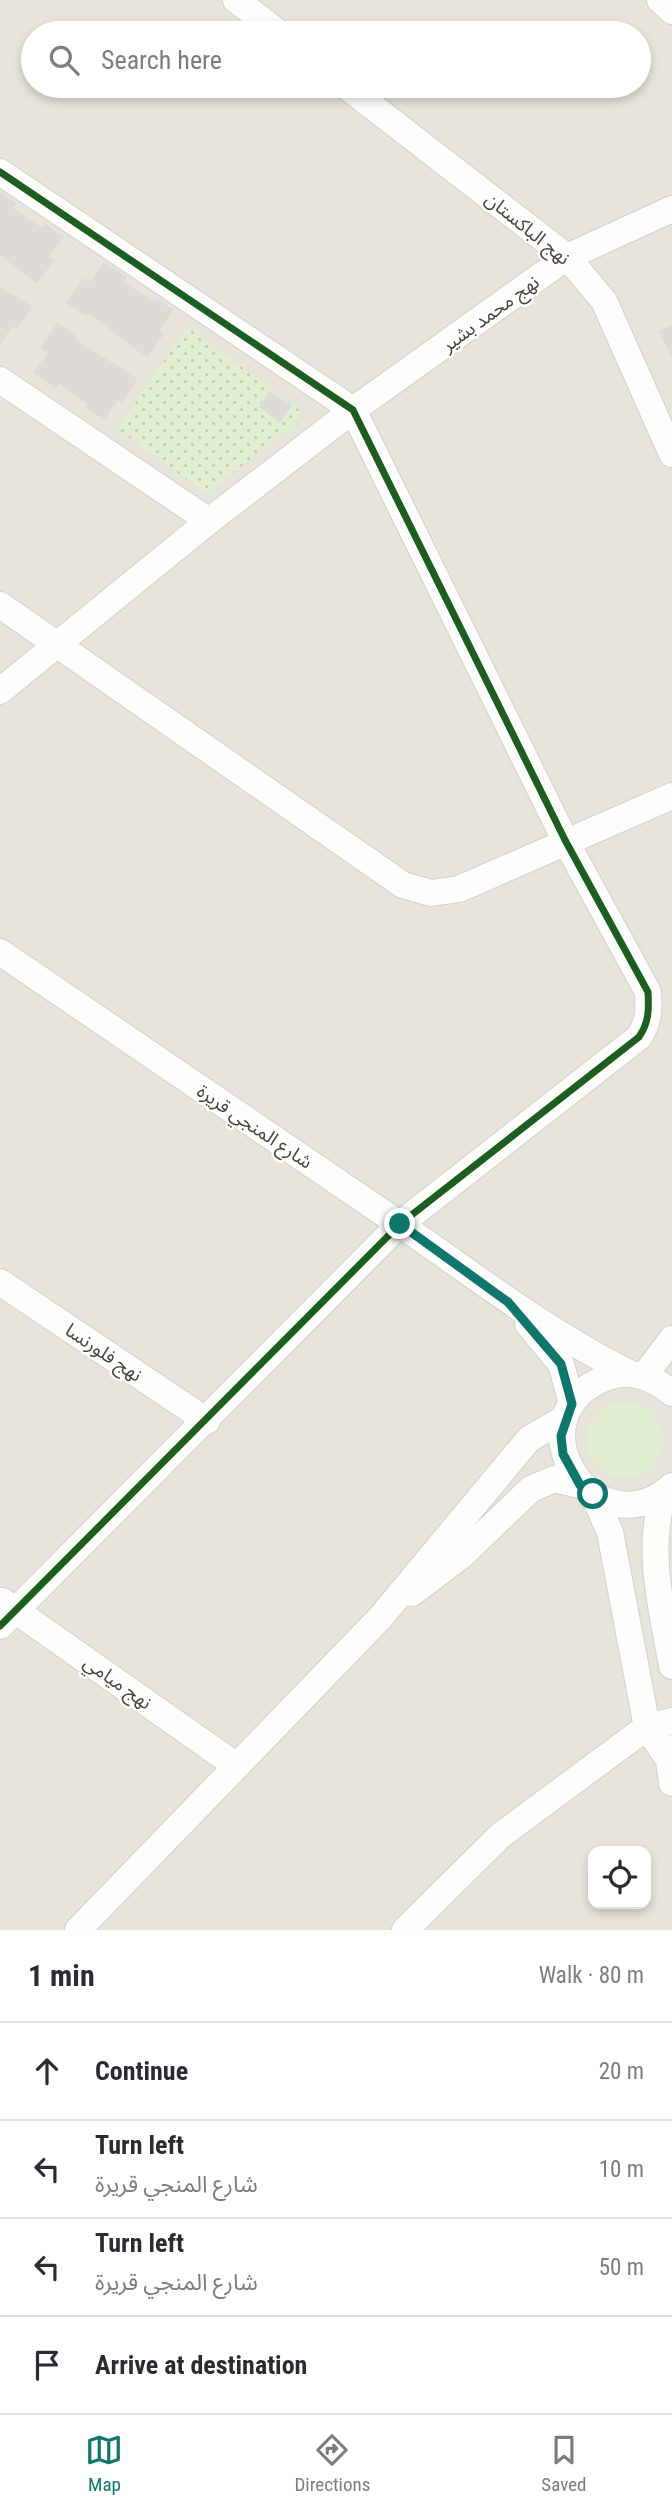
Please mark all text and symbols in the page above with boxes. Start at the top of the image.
search box [21,21,651,98]
icon: search [45,41,83,79]
text: Search here [101,45,222,75]
street label: نهج الباكستان [479,187,575,272]
street label: نهج محمد بشير [436,270,545,359]
street label: شارع المنجي قريرة [191,1079,317,1176]
route end [384,1208,415,1239]
street label: نهج فلورنسا [59,1318,147,1389]
route start [577,1478,608,1509]
street label: نهج ميامي [77,1651,156,1717]
map controls [588,1846,651,1909]
button: locate [588,1846,651,1909]
text: 1 min [28,1958,95,1993]
text: Walk · 80 m [539,1962,644,1989]
icon: ahead [28,2052,66,2090]
text: Continue [95,2056,188,2086]
text: 20 m [599,2058,644,2085]
text: Turn left [95,2130,184,2160]
icon: left [28,2150,66,2188]
text: 10 m [599,2156,644,2183]
text: شارع المنجي قريرة [95,2171,258,2198]
text: Turn left [95,2228,184,2258]
icon: left [28,2248,66,2286]
text: 50 m [599,2254,644,2281]
text: شارع المنجي قريرة [95,2269,258,2296]
icon: arrive [28,2346,66,2384]
text: Arrive at destination [95,2350,307,2380]
tab: Map [85,2431,123,2496]
tab: Directions [294,2431,370,2496]
tab: Saved [541,2431,587,2496]

